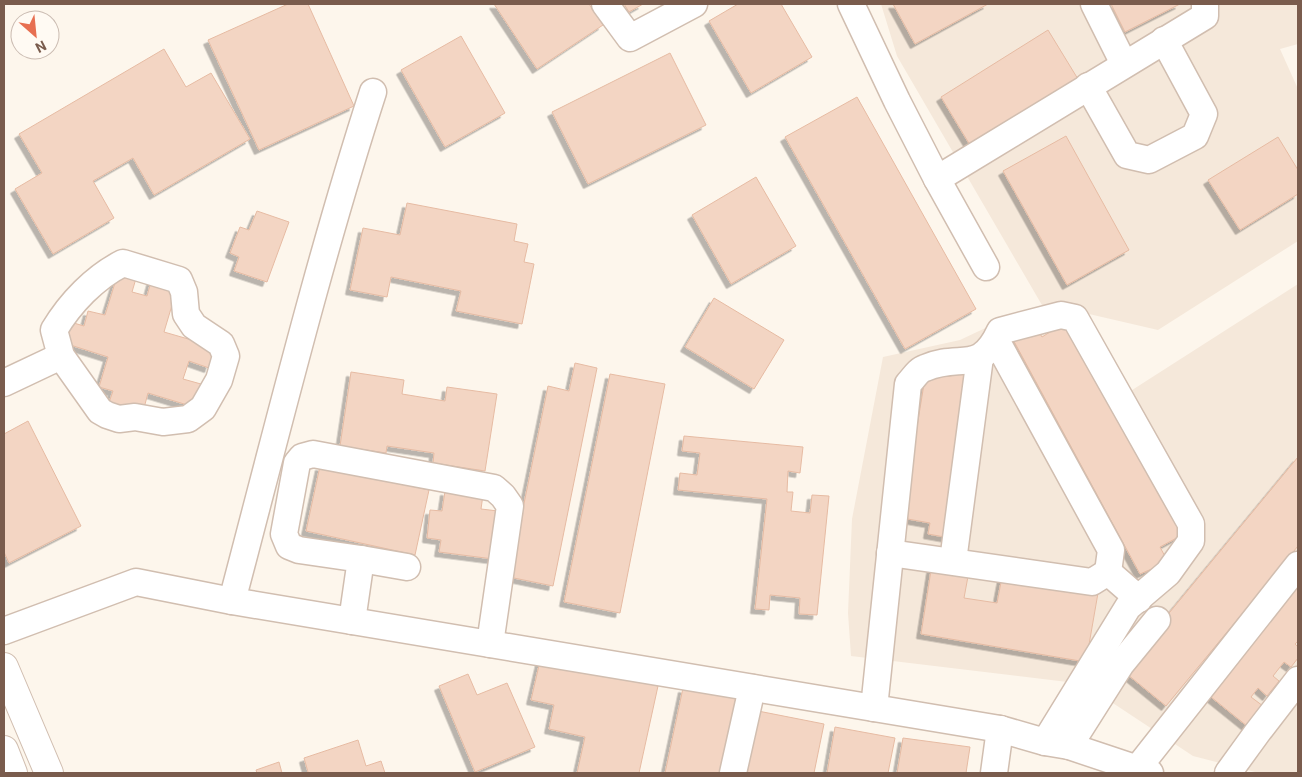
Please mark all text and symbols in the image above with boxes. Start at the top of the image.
north arrow [10,10,60,60]
text: N [33,37,49,56]

